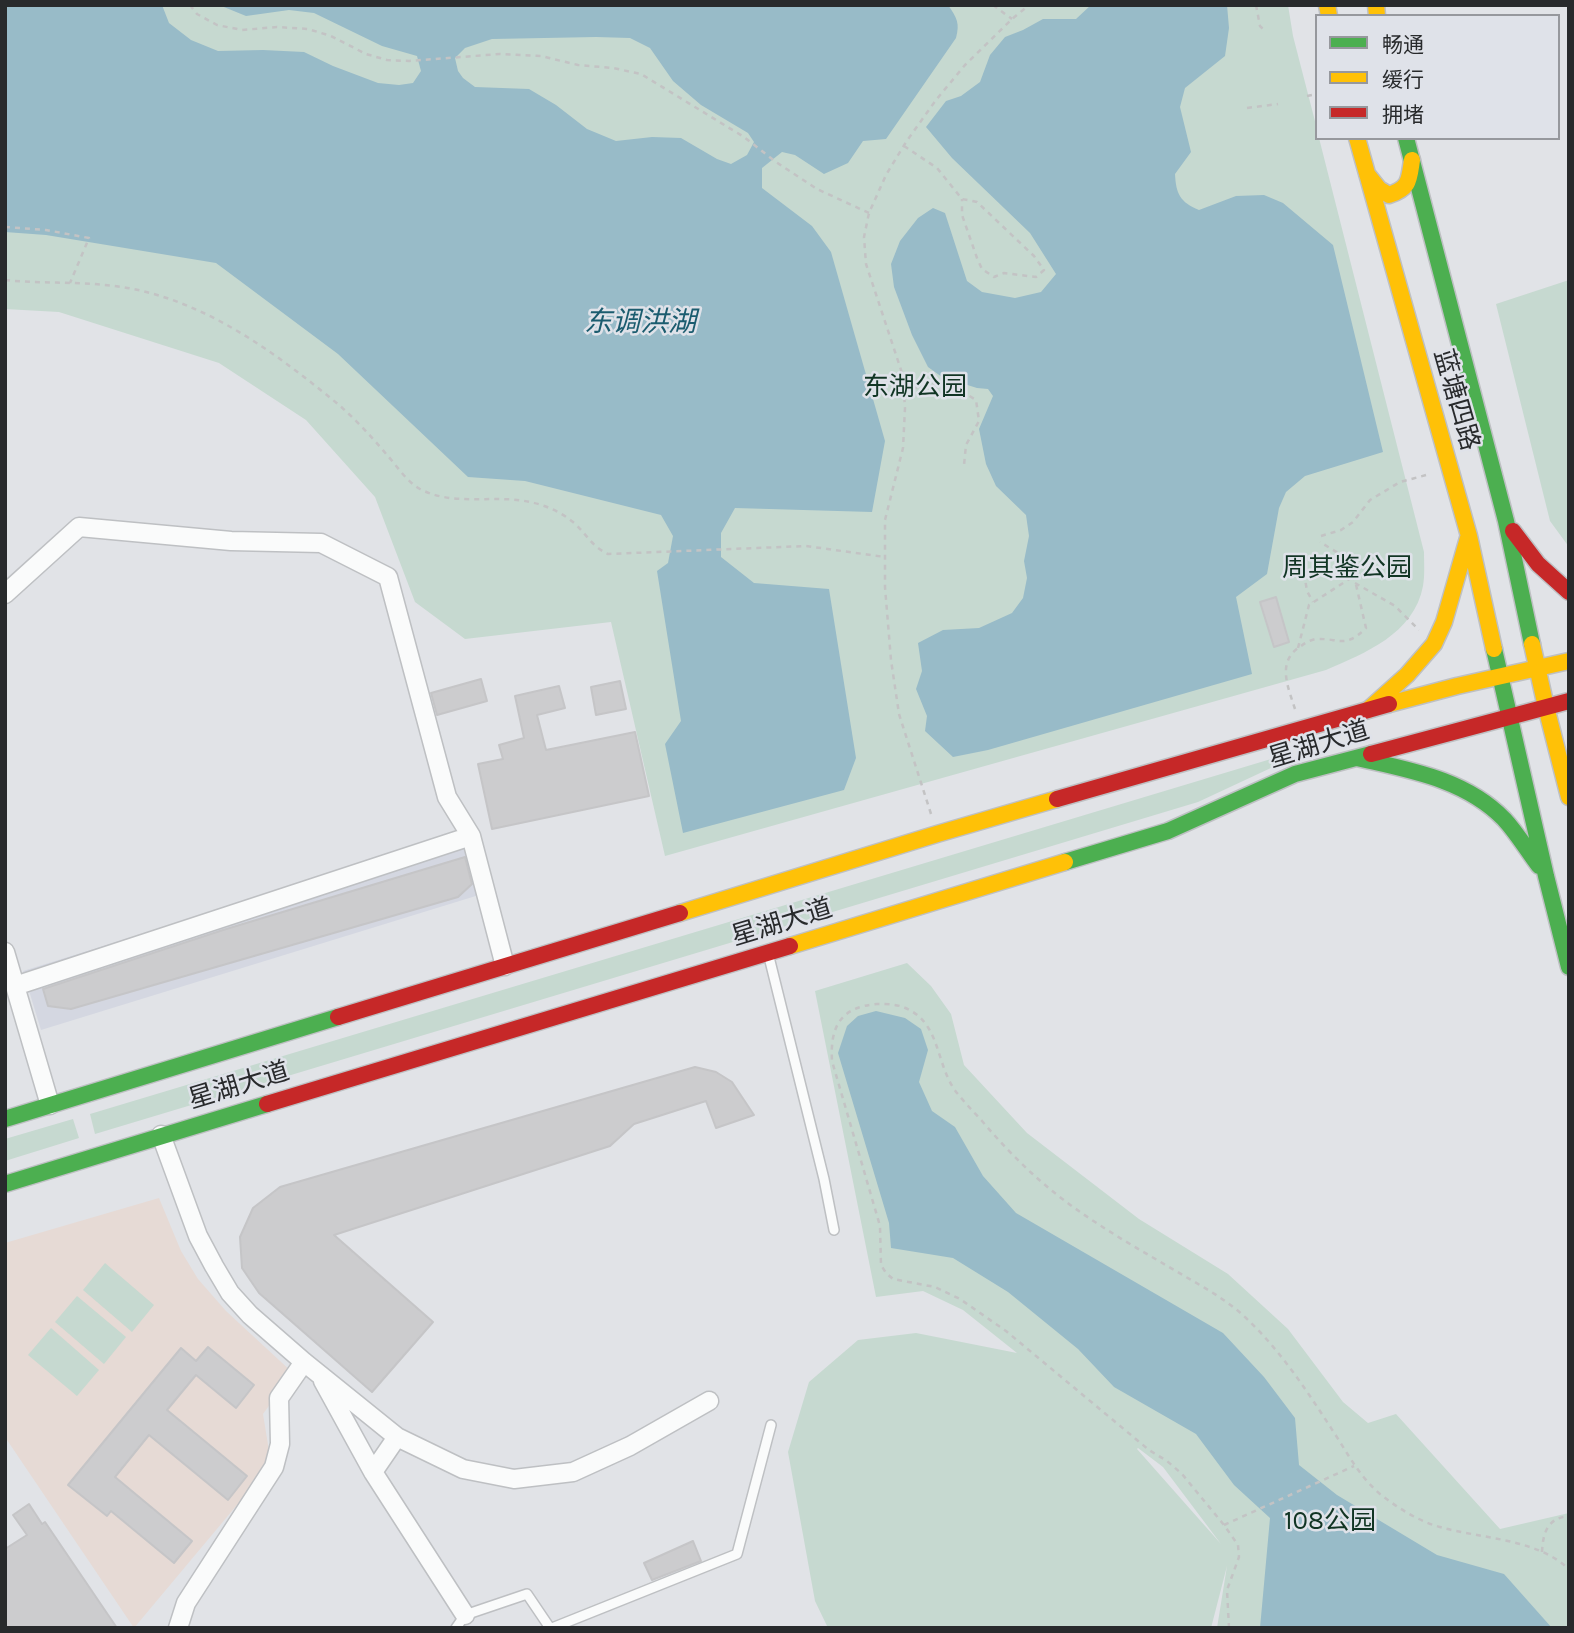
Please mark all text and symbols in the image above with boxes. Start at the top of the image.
legend [1315,14,1560,140]
text: 畅通 [1382,33,1424,57]
text: 缓行 [1382,68,1424,92]
text: 拥堵 [1382,103,1424,127]
water label: 东调洪湖 [584,306,696,340]
street label: 蓝塘四路 [1427,346,1485,454]
park label: 东湖公园 [863,372,967,404]
park label: 周其鉴公园 [1282,553,1412,585]
street label: 星湖大道 [1265,715,1373,775]
street label: 星湖大道 [728,893,836,953]
street label: 星湖大道 [185,1056,293,1116]
park label: 108公园 [1284,1506,1376,1538]

